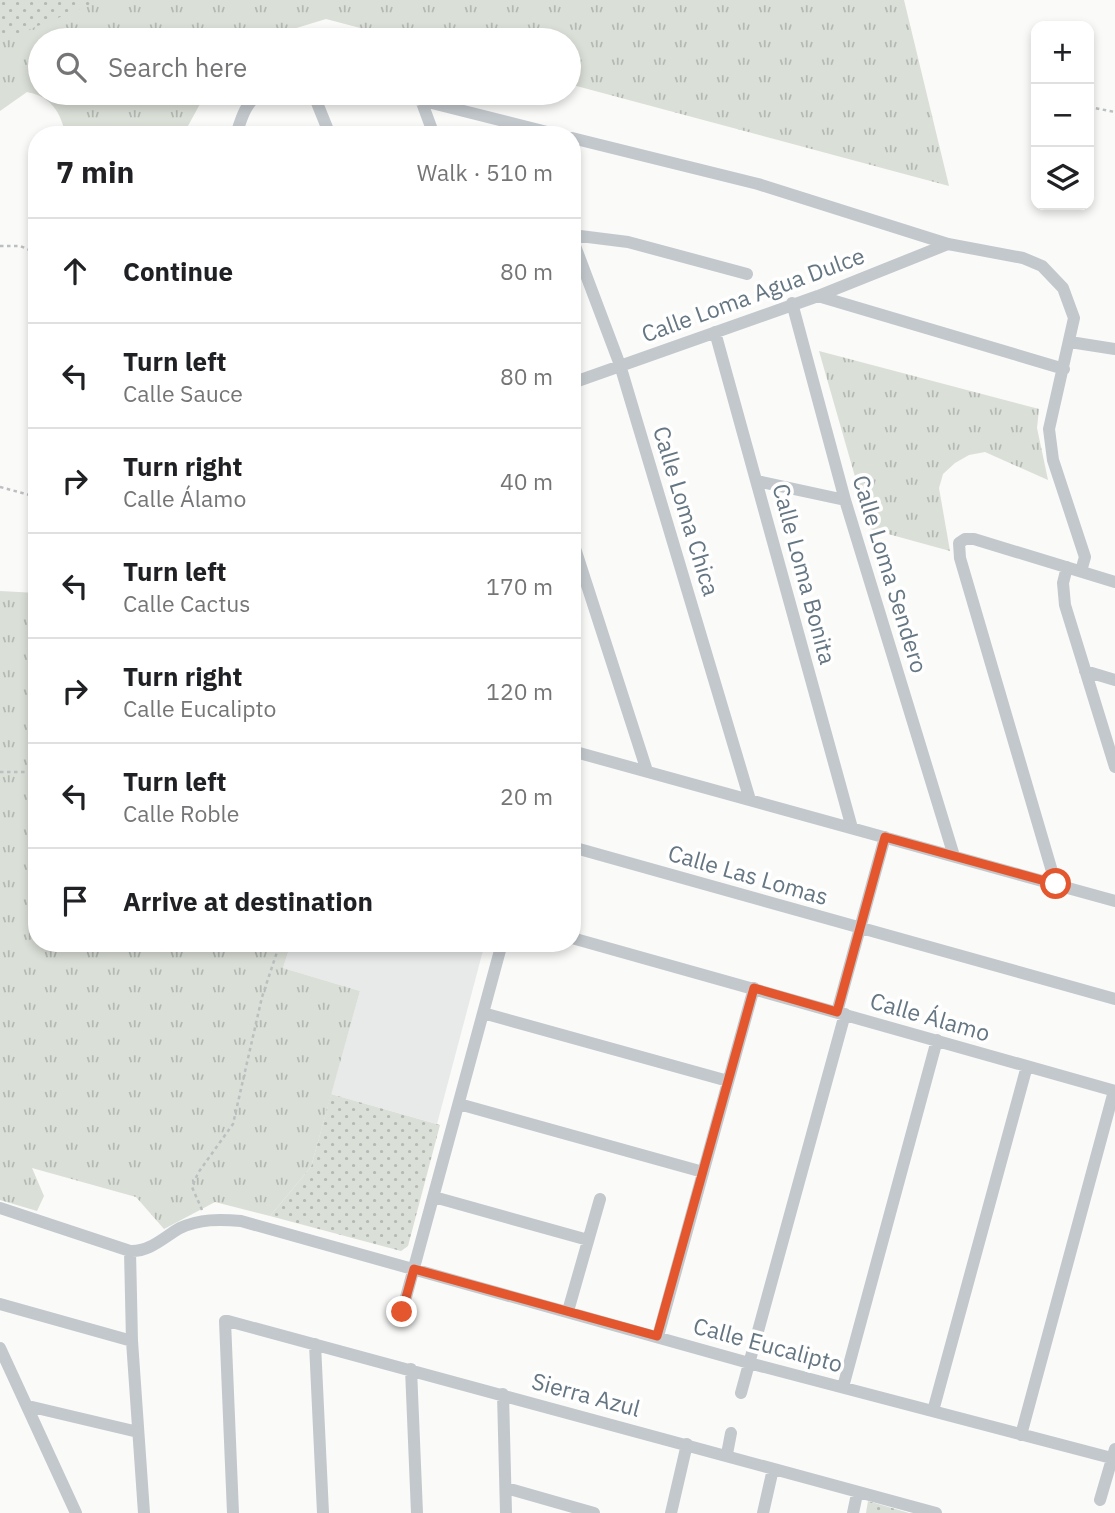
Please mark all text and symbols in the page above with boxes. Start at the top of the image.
map controls [1031,21,1094,210]
button: + [1031,21,1094,84]
search box [28,28,581,105]
icon: search [52,48,90,86]
text: Search here [108,50,247,84]
button: − [1031,84,1094,147]
button: layers [1031,147,1094,210]
text: 7 min [56,152,134,191]
text: Walk · 510 m [417,157,553,187]
street label: Calle Loma Agua Dulce [637,240,868,348]
icon: ahead [56,252,94,290]
text: Continue [123,254,233,288]
text: 80 m [500,256,553,286]
text: Turn left [123,344,226,378]
icon: left [56,357,94,395]
text: 80 m [500,361,553,391]
text: Calle Sauce [123,378,243,408]
street label: Calle Loma Chica [647,422,727,599]
text: Turn right [123,449,242,483]
icon: right [56,462,94,500]
text: 40 m [500,466,553,496]
street label: Calle Loma Sendero [847,471,935,676]
street label: Calle Loma Bonita [766,480,844,667]
text: Calle Álamo [123,483,246,513]
text: Turn left [123,554,226,588]
icon: left [56,567,94,605]
text: 170 m [486,571,553,601]
text: Calle Cactus [123,588,251,618]
text: Turn right [123,659,242,693]
icon: right [56,672,94,710]
text: 120 m [486,676,553,706]
text: Calle Eucalipto [123,693,276,723]
text: Turn left [123,764,226,798]
icon: left [56,777,94,815]
text: 20 m [500,781,553,811]
text: Calle Roble [123,798,240,828]
street label: Calle Las Lomas [665,837,832,911]
route start [1040,868,1071,899]
icon: arrive [56,882,94,920]
text: Arrive at destination [123,884,373,918]
street label: Calle Álamo [867,985,994,1047]
route end [386,1296,417,1327]
street label: Calle Eucalipto [690,1310,846,1378]
street label: Sierra Azul [529,1365,644,1423]

